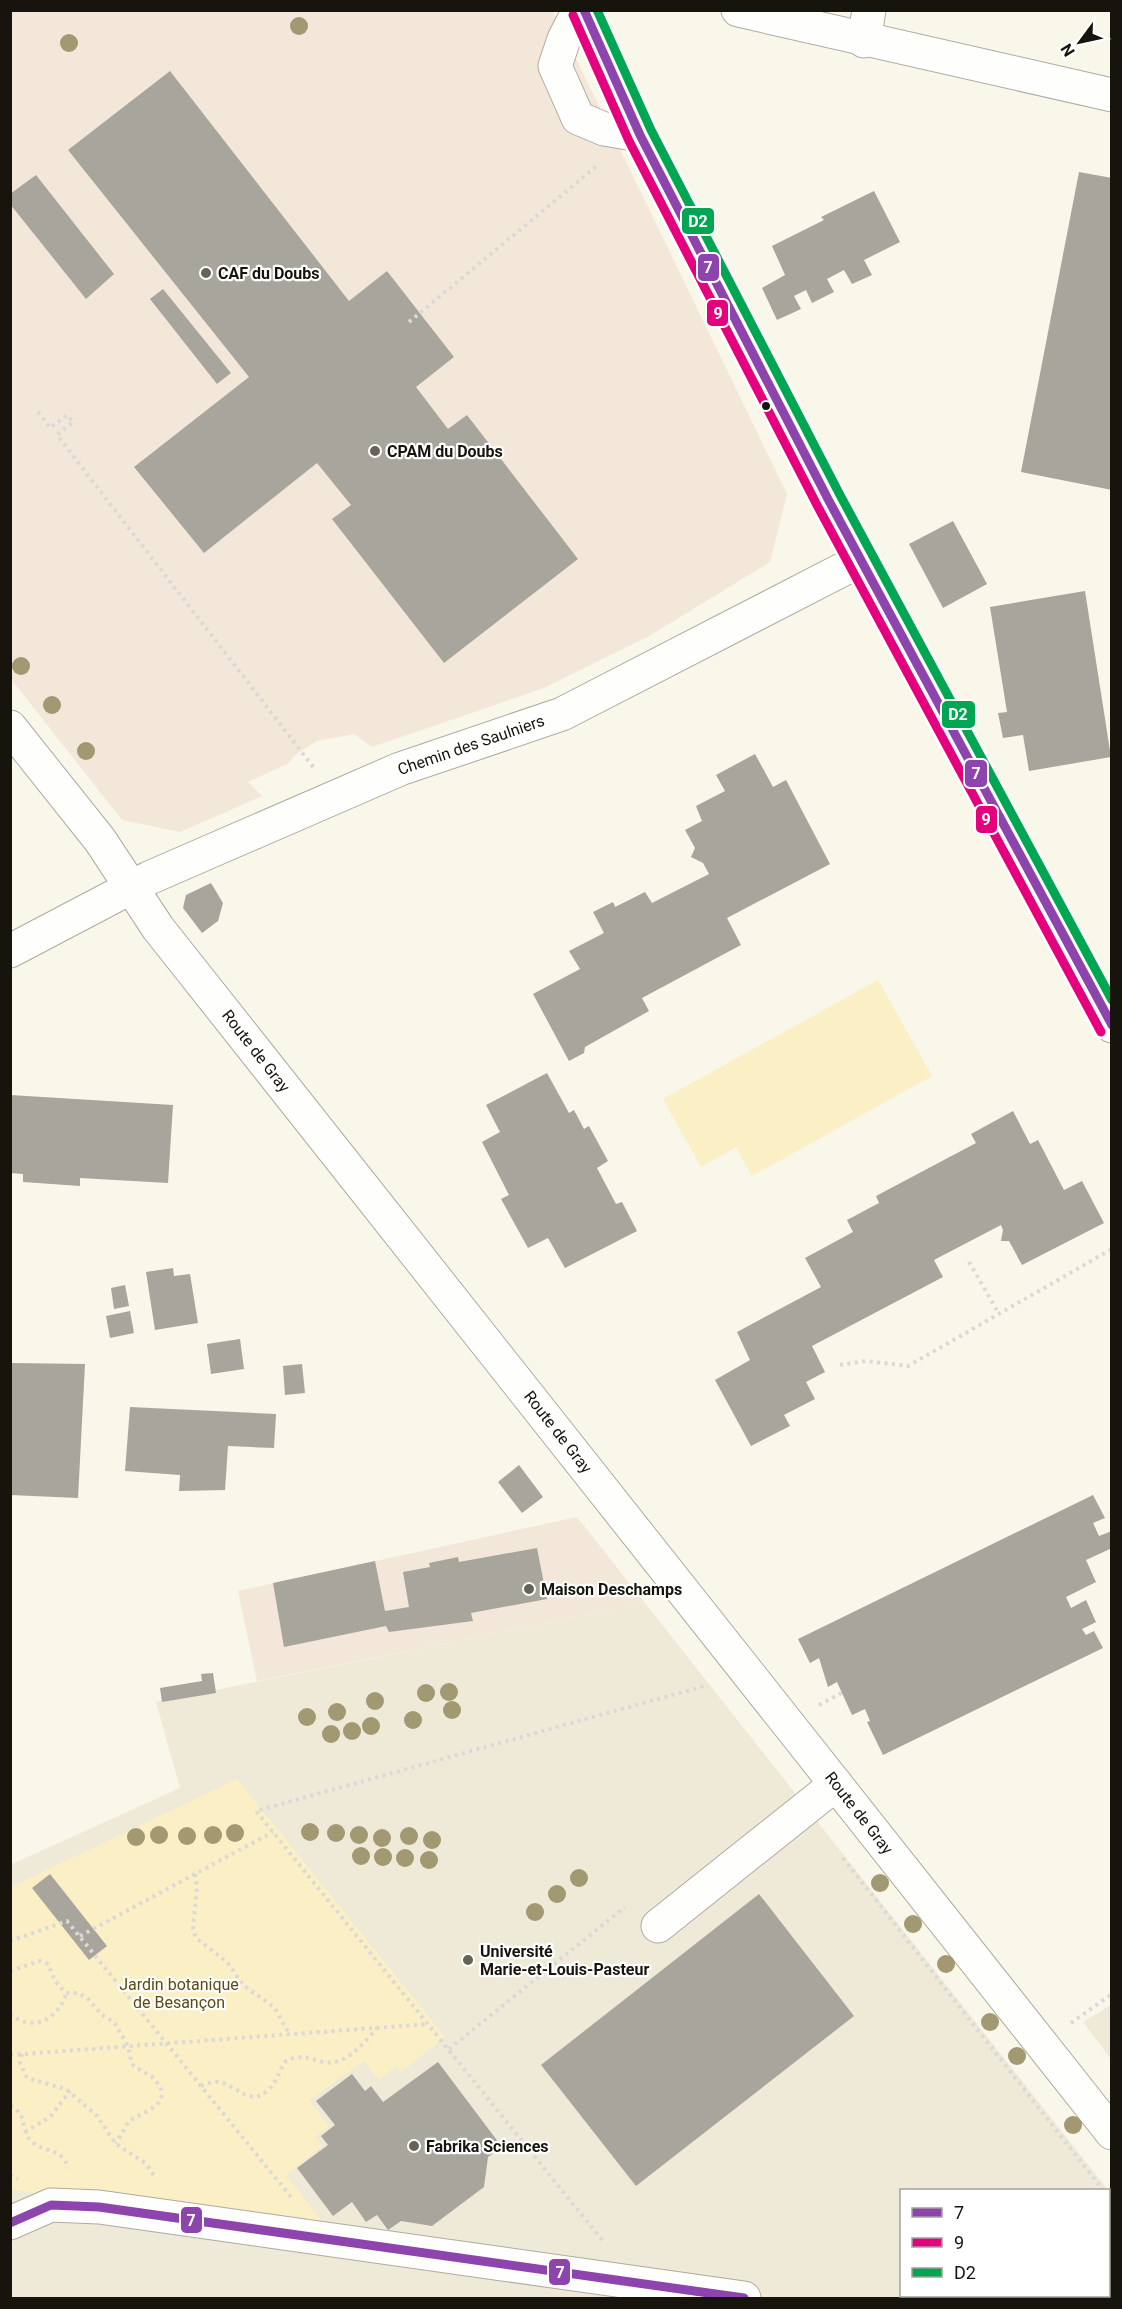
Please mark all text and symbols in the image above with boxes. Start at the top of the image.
north arrow [1050,12,1110,72]
text: N [1057,40,1079,60]
line badge: D2 [681,207,715,235]
text: D2 [688,212,708,231]
line badge: 7 [697,253,720,282]
text: 7 [703,258,713,277]
place label: CAF du Doubs [218,264,320,283]
marker: CAF du Doubs [199,266,213,280]
line badge: 9 [706,299,729,327]
text: 9 [713,304,723,323]
unlabelled marker [760,400,772,412]
place label: CPAM du Doubs [387,442,503,461]
marker: CPAM du Doubs [368,444,382,458]
line badge: D2 [941,700,976,729]
text: D2 [948,705,968,724]
street label: Chemin des Saulniers [395,711,547,779]
line badge: 7 [964,759,988,788]
text: 7 [971,764,981,783]
line badge: 9 [975,805,998,834]
text: 9 [981,810,991,829]
street label: Route de Gray [218,1006,294,1096]
street label: Route de Gray [520,1387,596,1477]
place label: Maison Deschamps [541,1580,682,1599]
marker: Maison Deschamps [522,1582,536,1596]
street label: Route de Gray [821,1768,897,1858]
place label: Université Marie-et-Louis-Pasteur [480,1942,649,1979]
marker: Université Marie-et-Louis-Pasteur [461,1953,475,1967]
park label: Jardin botanique de Besançon [119,1975,239,2012]
place label: Fabrika Sciences [426,2137,548,2156]
marker: Fabrika Sciences [407,2139,421,2153]
legend [900,2189,1110,2297]
text: 7 [954,2202,964,2223]
line badge: 7 [180,2206,203,2234]
text: 7 [186,2211,196,2230]
text: 9 [954,2232,964,2253]
line badge: 7 [548,2258,571,2286]
text: D2 [954,2262,976,2283]
text: 7 [555,2263,565,2282]

